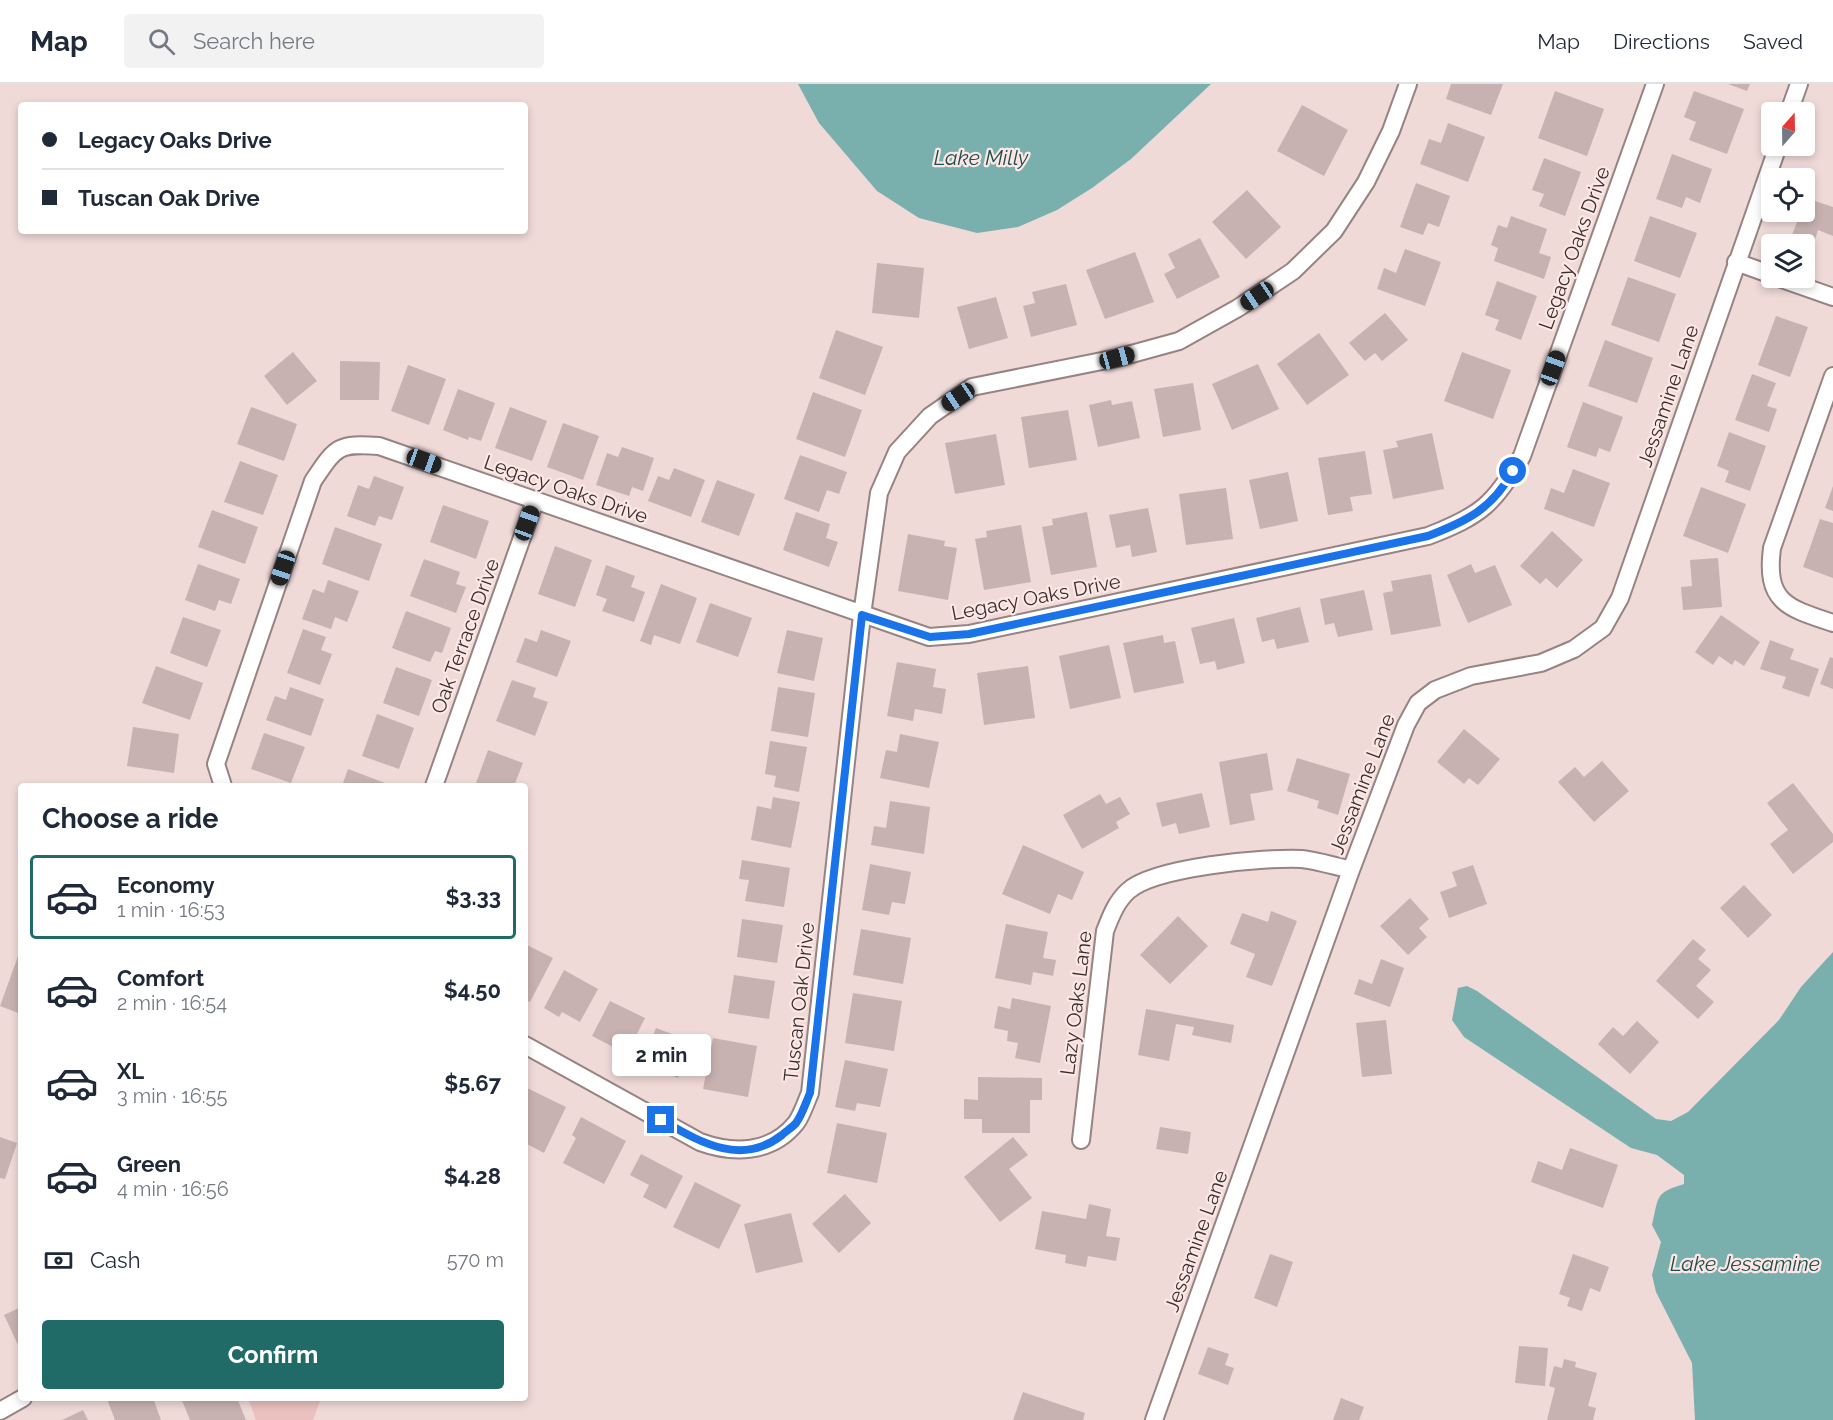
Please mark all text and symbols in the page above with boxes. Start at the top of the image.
search box [124,14,544,68]
text: Map [30,25,88,58]
icon: search [145,25,178,58]
text: Search here [193,28,315,54]
text: Map [1537,29,1580,54]
text: Directions [1613,29,1710,54]
text: Saved [1743,29,1803,54]
north arrow [1761,102,1815,156]
map controls [1761,102,1815,288]
text: Legacy Oaks Drive [78,127,272,153]
water label: Lake Milly [934,145,1029,170]
street label: Legacy Oaks Drive [1533,163,1615,333]
button: locate [1761,168,1815,222]
text: Tuscan Oak Drive [78,185,260,211]
button: layers [1761,234,1815,288]
car [1237,278,1277,314]
street label: Jessamine Lane [1632,322,1704,470]
car [1097,345,1137,371]
car [1538,348,1568,388]
car [938,379,978,415]
car [404,446,444,476]
street label: Legacy Oaks Drive [481,450,651,528]
route start [1499,457,1526,484]
car [512,503,542,543]
car [269,548,297,588]
street label: Oak Terrace Drive [426,555,504,717]
street label: Legacy Oaks Drive [949,569,1123,625]
street label: Jessamine Lane [1324,710,1400,858]
text: Choose a ride [42,803,218,834]
icon: car [45,870,99,924]
text: Economy [117,872,215,898]
text: $3.33 [445,884,501,910]
text: 1 min · 16:53 [117,898,225,922]
street label: Tuscan Oak Drive [779,921,819,1083]
street label: Lazy Oaks Lane [1055,929,1097,1076]
icon: car [45,963,99,1017]
text: Comfort [117,965,204,991]
text: $4.50 [444,977,501,1003]
text: 2 min · 16:54 [117,991,227,1015]
callout: 2 min [612,1033,710,1075]
text: 2 min [636,1043,687,1067]
icon: car [45,1056,99,1110]
text: XL [117,1058,144,1084]
text: $5.67 [444,1070,501,1096]
text: 3 min · 16:55 [117,1084,227,1108]
route end [647,1106,674,1133]
icon: car [45,1149,99,1203]
text: Green [117,1151,181,1177]
text: $4.28 [444,1163,501,1189]
street label: Jessamine Lane [1159,1167,1233,1315]
text: 4 min · 16:56 [117,1177,229,1201]
icon: cash [42,1244,75,1277]
text: Cash [90,1247,141,1273]
text: 570 m [447,1248,504,1272]
water label: Lake Jessamine [1670,1251,1820,1276]
button: Confirm [42,1320,504,1389]

